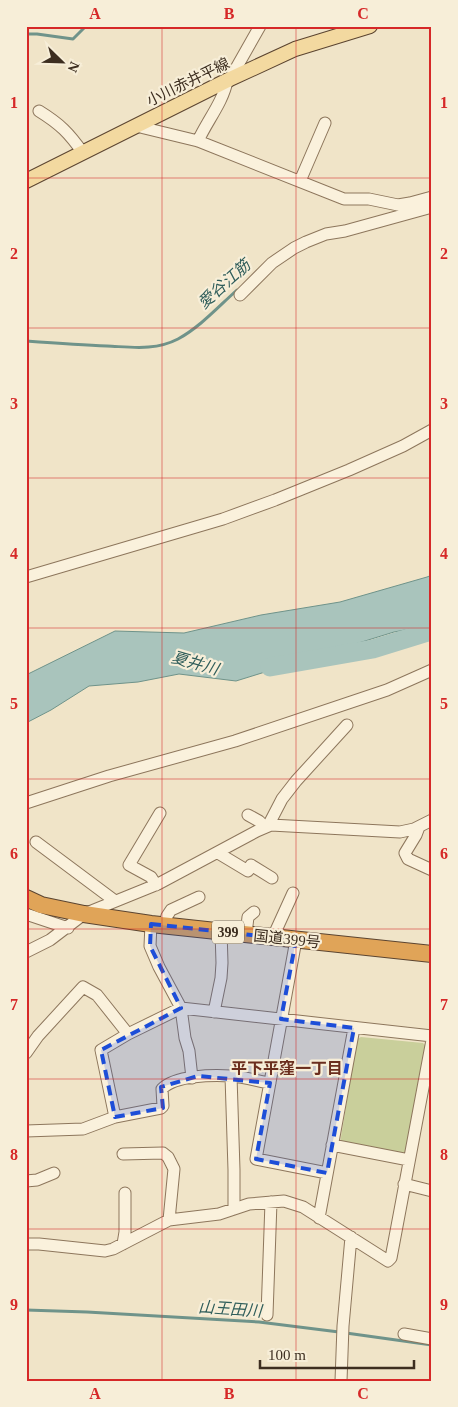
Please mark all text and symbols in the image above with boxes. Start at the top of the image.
text: A [89,5,101,22]
text: B [224,5,235,22]
text: C [357,5,369,22]
north arrow [38,38,88,88]
street label: 小川赤井平線 [144,54,232,109]
text: N [65,59,82,74]
text: 1 [10,94,18,111]
text: 1 [440,94,448,111]
text: 2 [10,245,18,262]
text: 2 [440,245,448,262]
water label: 愛谷江筋 [195,254,256,312]
text: 3 [10,395,18,412]
text: 3 [440,395,448,412]
text: 4 [10,545,18,562]
text: 4 [440,545,448,562]
water label: 夏井川 [170,648,222,678]
text: 5 [10,695,18,712]
text: 5 [440,695,448,712]
text: 6 [10,845,18,862]
text: 6 [440,845,448,862]
road number: 399 [212,920,244,944]
street label: 国道399号 [253,928,321,950]
text: 7 [10,996,18,1013]
text: 7 [440,996,448,1013]
district label: 平下平窪一丁目 [231,1060,343,1077]
text: 8 [10,1146,18,1163]
text: 8 [440,1146,448,1163]
text: 9 [10,1296,18,1313]
text: 9 [440,1296,448,1313]
water label: 山王田川 [197,1298,265,1320]
scale bar [260,1337,414,1369]
text: 100 m [268,1347,306,1363]
text: A [89,1385,101,1402]
text: B [224,1385,235,1402]
text: C [357,1385,369,1402]

